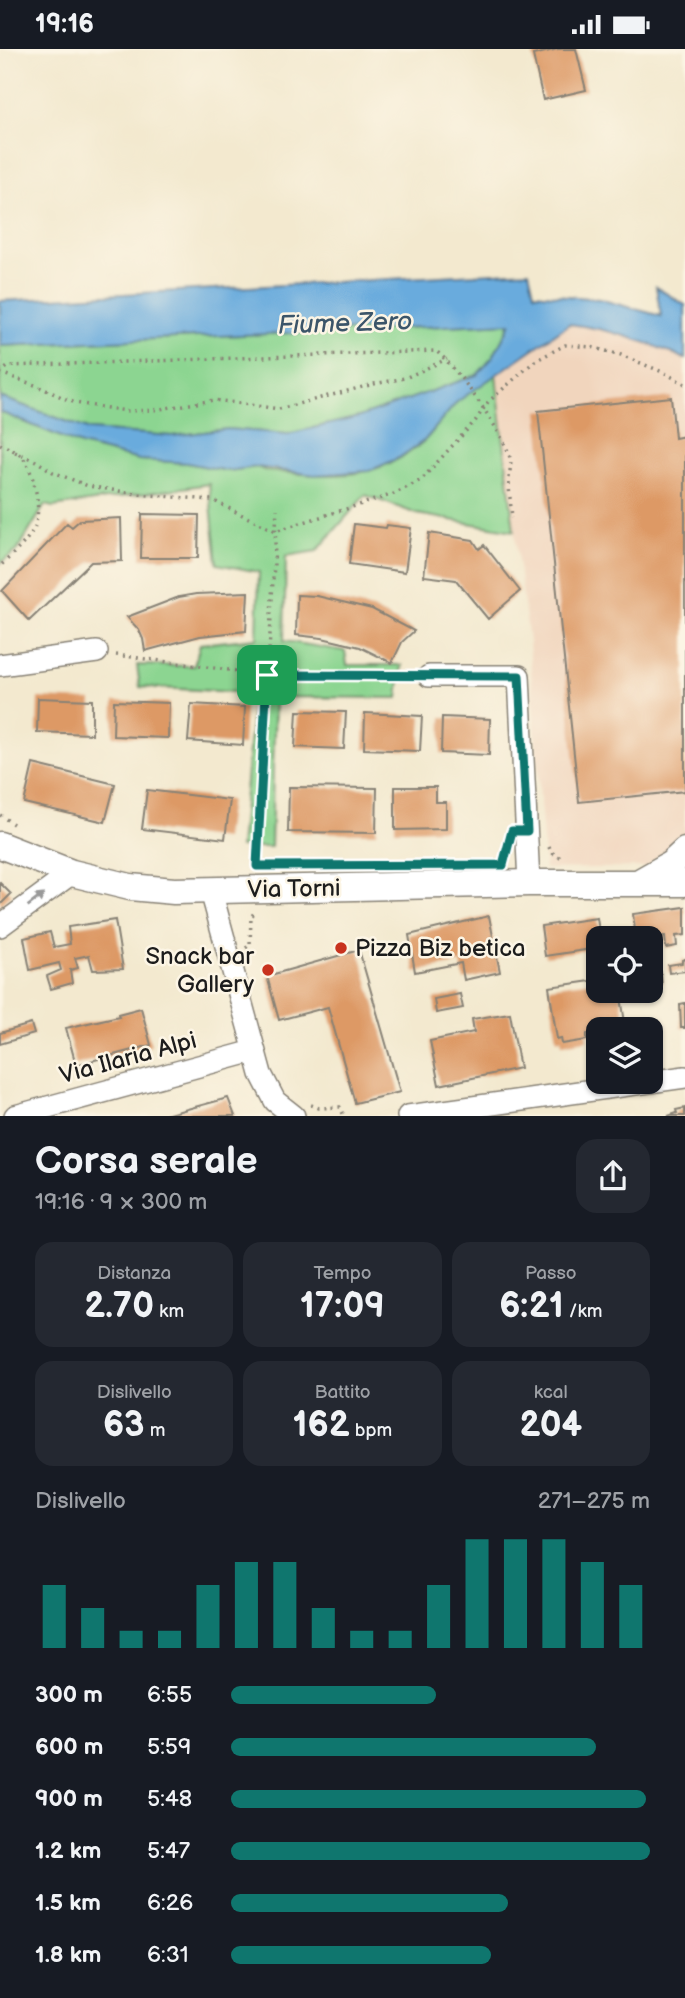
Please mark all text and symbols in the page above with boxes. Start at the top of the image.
text: 19:16 [35,9,94,40]
water label: Fiume Zero [277,306,413,342]
pin [237,645,297,705]
icon: arrive [248,656,286,694]
street label: Via Torni [247,874,341,904]
one-way arrow [27,893,45,908]
map controls [586,926,663,1094]
button: locate [586,926,663,1003]
place label: Pizza Biz betica [355,934,526,963]
marker: Pizza Biz betica [333,940,349,956]
place label: Snack bar Gallery [146,942,254,999]
marker: Snack bar Gallery [260,962,276,978]
button: layers [586,1017,663,1094]
street label: Via Ilaria Alpi [56,1026,200,1090]
text: Corsa serale [35,1139,258,1184]
button: share [576,1139,650,1213]
text: 19:16 · 9 × 300 m [35,1188,207,1216]
text: Distanza [97,1262,171,1285]
text: Tempo [313,1262,372,1285]
text: Passo [525,1262,577,1285]
text: 2.70 [84,1285,154,1328]
text: 17:09 [300,1285,385,1328]
text: 6:21 [499,1285,564,1328]
text: km [154,1300,184,1323]
text: /km [564,1300,602,1323]
text: Dislivello [97,1381,172,1404]
text: Battito [315,1381,370,1404]
text: kcal [534,1381,568,1404]
text: 63 [103,1404,145,1447]
text: 162 [293,1404,350,1447]
text: 204 [519,1404,582,1447]
text: m [145,1419,165,1442]
text: bpm [350,1419,392,1442]
text: Dislivello [35,1487,126,1515]
text: 271–275 m [538,1487,650,1515]
text: 300 m [35,1681,103,1709]
text: 6:55 [147,1681,192,1709]
text: 600 m [35,1733,103,1761]
text: 5:59 [147,1733,191,1761]
text: 900 m [35,1785,103,1813]
text: 5:48 [147,1785,192,1813]
text: 1.2 km [35,1837,101,1865]
text: 5:47 [147,1837,190,1865]
text: 1.5 km [35,1889,101,1917]
text: 6:26 [147,1889,193,1917]
text: 1.8 km [35,1941,101,1969]
text: 6:31 [147,1941,189,1969]

